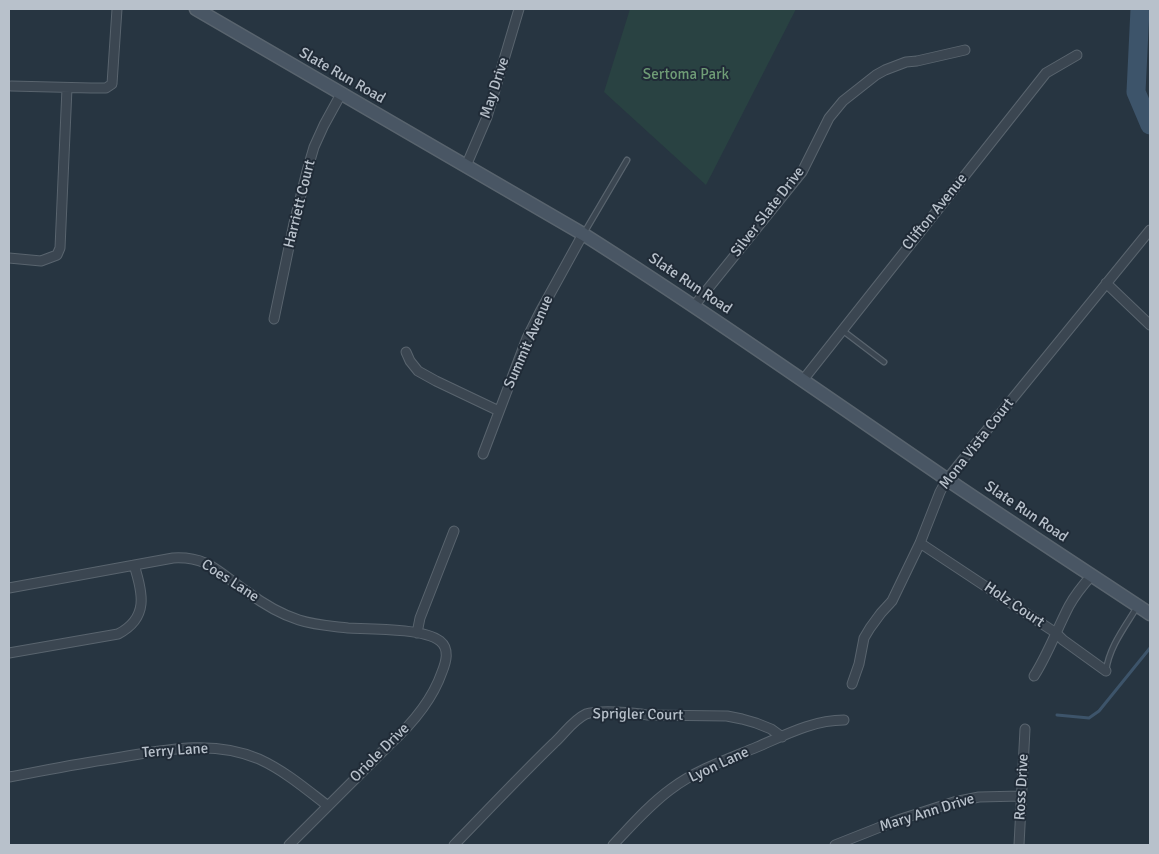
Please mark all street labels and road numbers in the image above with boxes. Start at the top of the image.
street label: Slate Run Road [296,44,388,108]
street label: May Drive [477,55,513,121]
street label: Harriett Court [280,158,320,250]
street label: Silver Slate Drive [727,163,809,261]
street label: Clifton Avenue [899,170,971,254]
street label: Slate Run Road [645,250,735,318]
street label: Summit Avenue [500,293,558,391]
street label: Mona Vista Court [936,395,1018,493]
street label: Slate Run Road [981,478,1071,546]
street label: Coes Lane [198,556,262,606]
street label: Holz Court [981,578,1047,632]
street label: Sprigler Court [593,705,683,725]
street label: Oriole Drive [347,720,413,786]
street label: Terry Lane [141,740,209,762]
street label: Lyon Lane [686,743,752,787]
street label: Ross Drive [1011,753,1033,821]
street label: Mary Ann Drive [877,790,977,836]

